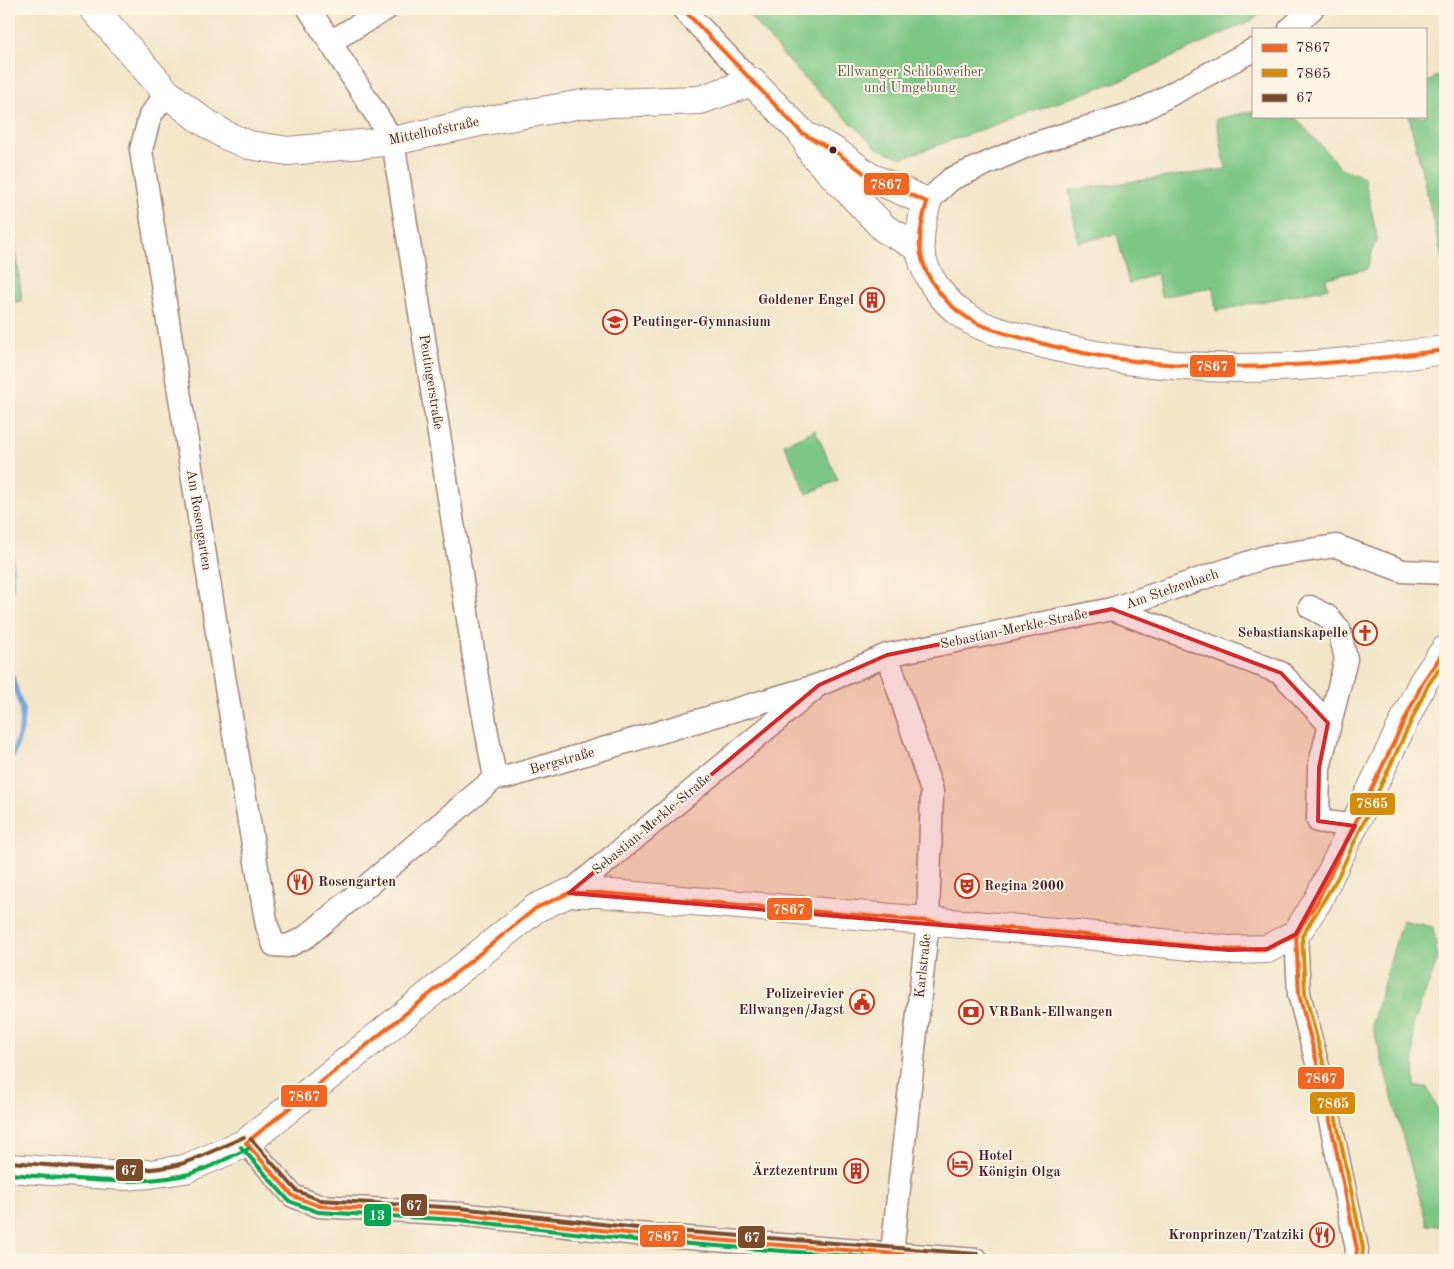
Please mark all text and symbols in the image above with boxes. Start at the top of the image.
legend [1252,28,1426,118]
text: 7867 [1296,41,1331,56]
park label: Ellwanger Schloßweiher und Umgebung [837,65,983,95]
text: 7865 [1296,67,1331,82]
text: 67 [1296,91,1313,106]
street label: Mittelhofstraße [387,115,481,147]
unlabelled marker [828,145,838,155]
line badge: 7867 [863,172,910,196]
text: 7867 [870,178,902,192]
building icon: Goldener Engel [859,287,885,313]
place label: Goldener Engel [758,293,854,307]
school or university icon: Peutinger-Gymnasium [602,309,628,335]
place label: Peutinger-Gymnasium [632,315,771,329]
street label: Peutingerstraße [417,333,445,431]
line badge: 7867 [1189,354,1236,378]
text: 7867 [1196,360,1228,374]
street label: Am Rosengarten [184,469,214,572]
street label: Am Stelzenbach [1124,566,1221,611]
street label: Sebastian-Merkle-Straße [939,607,1089,651]
church icon: Sebastianskapelle [1352,620,1378,646]
place label: Sebastianskapelle [1238,626,1348,640]
street label: Bergstraße [528,745,596,777]
street label: Sebastian-Merkle-Straße [590,770,714,878]
line badge: 7865 [1349,792,1396,816]
text: 7865 [1356,797,1388,811]
restaurant icon: Rosengarten [287,869,313,895]
theatre icon: Regina 2000 [954,873,980,899]
place label: Rosengarten [318,875,396,889]
place label: Regina 2000 [984,879,1064,893]
line badge: 7867 [766,897,813,921]
text: 7867 [773,903,805,917]
street label: Karlstraße [913,933,933,999]
place label: Polizeirevier Ellwangen/Jagst [739,987,844,1018]
public building icon: Polizeirevier Ellwangen/Jagst [849,989,875,1015]
bank icon: VRBank-Ellwangen [958,999,984,1025]
place label: VRBank-Ellwangen [988,1005,1113,1019]
line badge: 7867 [1297,1066,1345,1090]
text: 7867 [1305,1072,1337,1086]
line badge: 7867 [280,1084,328,1108]
text: 7867 [288,1090,320,1104]
line badge: 7865 [1309,1091,1356,1115]
text: 7865 [1317,1097,1349,1111]
place label: Hotel Königin Olga [978,1149,1061,1179]
hotel icon: Hotel Königin Olga [947,1151,973,1177]
line badge: 67 [115,1158,144,1182]
building icon: Ärztezentrum [843,1158,869,1184]
place label: Ärztezentrum [752,1162,838,1178]
text: 67 [121,1164,137,1178]
line badge: 67 [400,1193,428,1217]
text: 67 [406,1199,422,1213]
line badge: 13 [363,1203,392,1227]
text: 13 [369,1209,385,1223]
restaurant icon: Kronprinzen/Tzatziki [1309,1222,1335,1248]
line badge: 7867 [639,1224,686,1248]
line badge: 67 [737,1225,766,1249]
place label: Kronprinzen/Tzatziki [1168,1228,1304,1243]
text: 7867 [647,1230,679,1244]
text: 67 [744,1231,760,1245]

